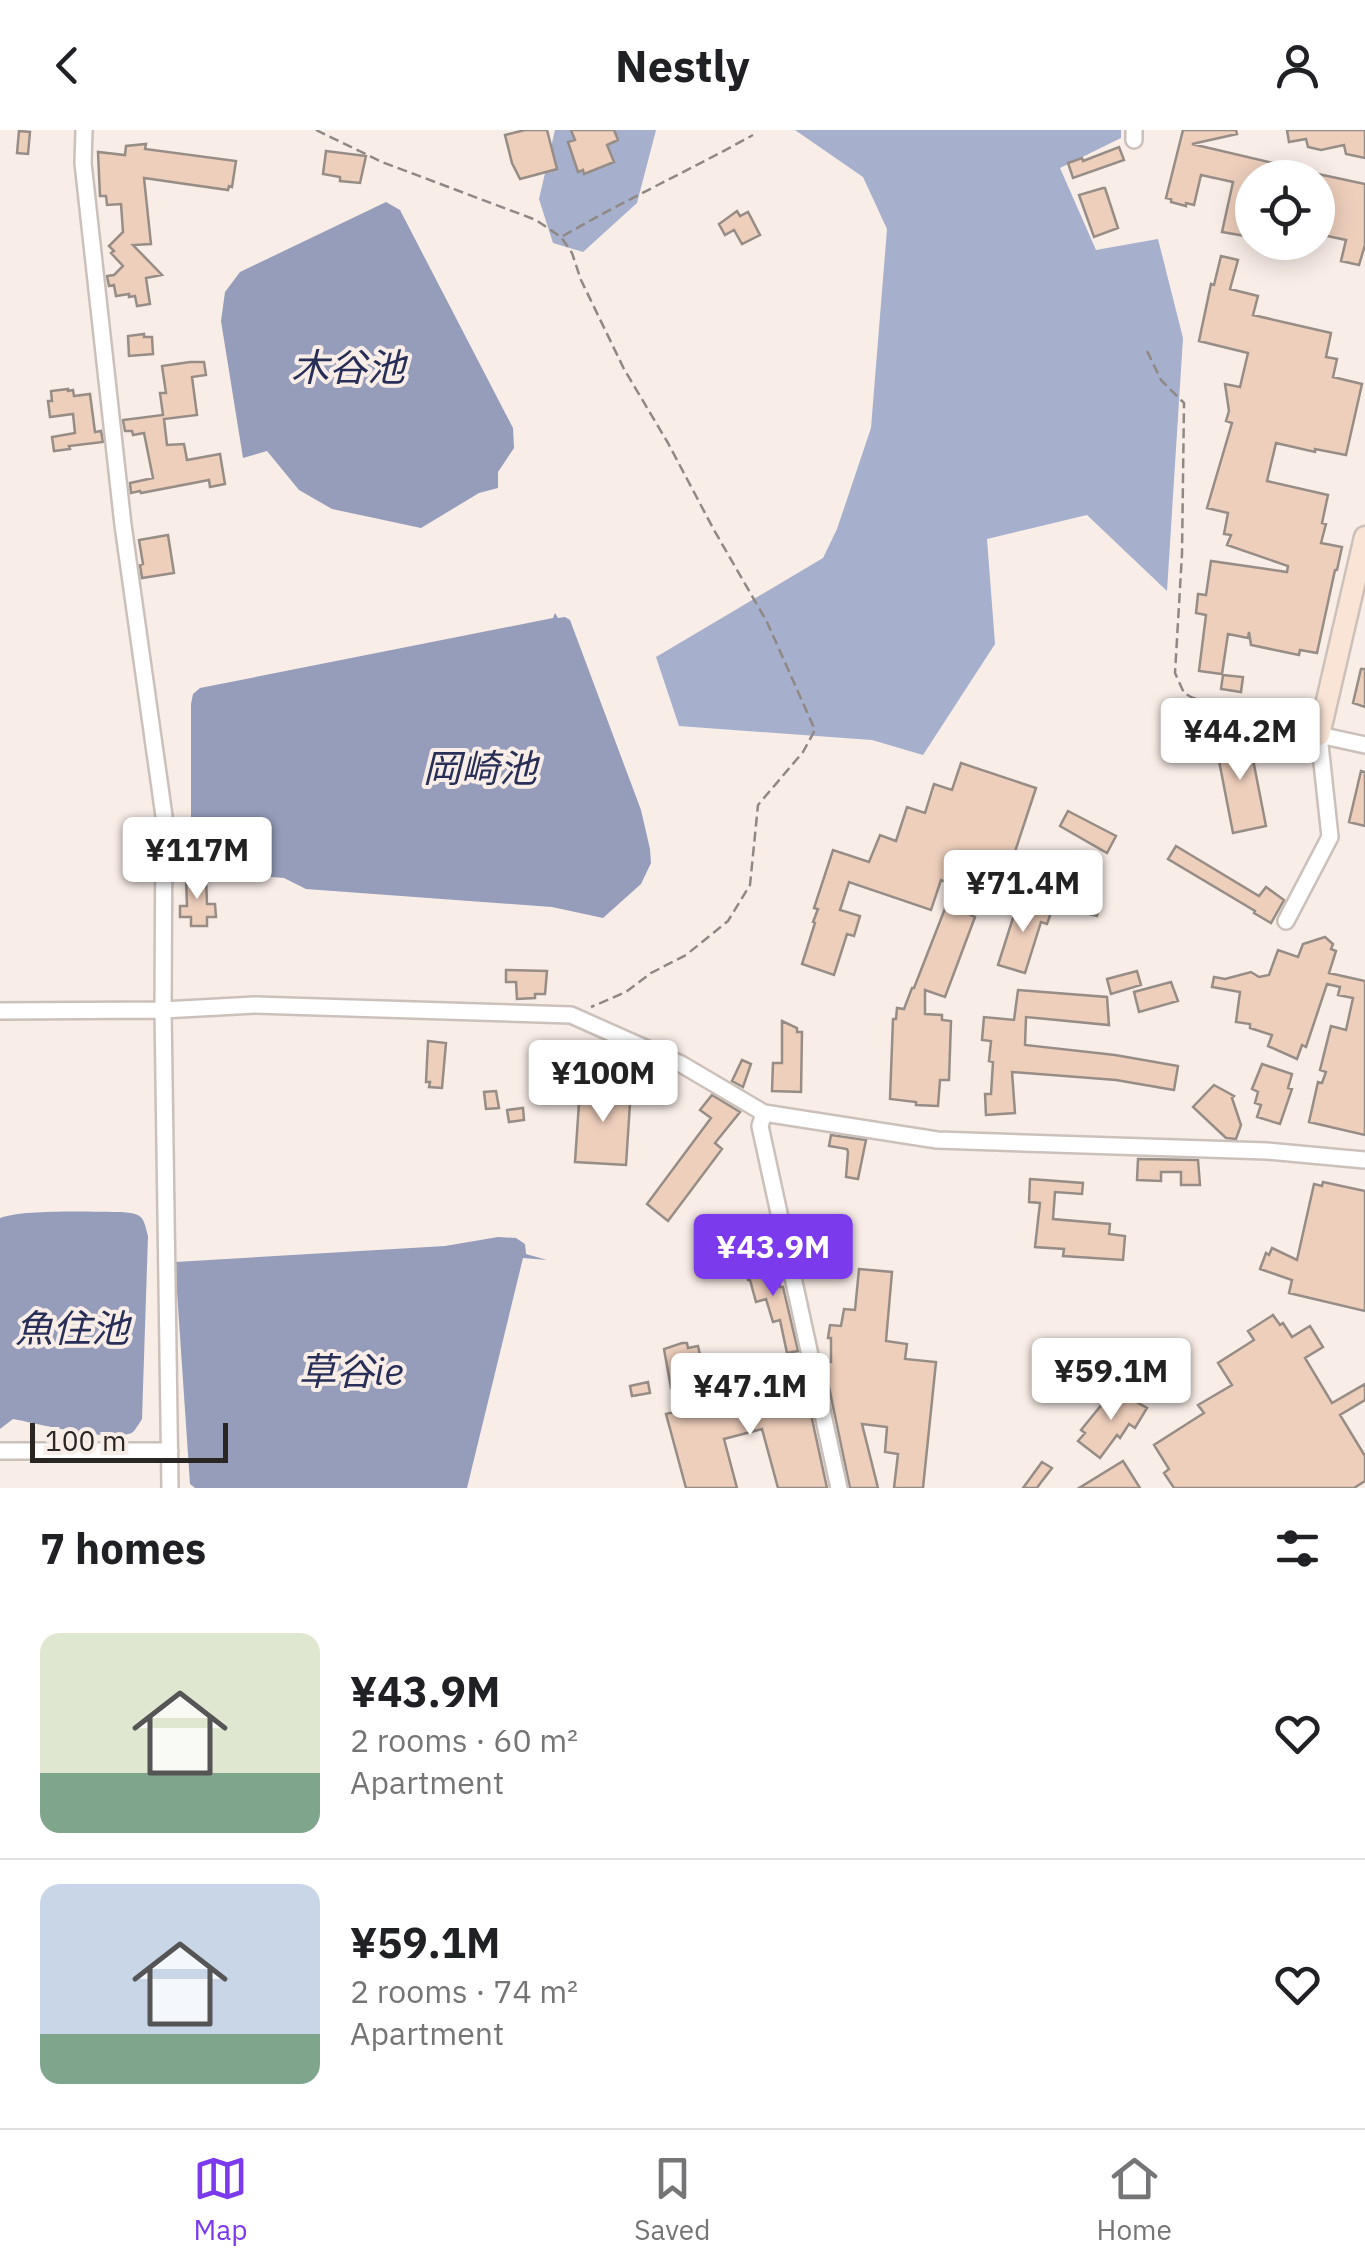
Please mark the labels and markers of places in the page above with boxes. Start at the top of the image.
pin: ¥44.2M [1159,698,1321,783]
pin: ¥117M [127,817,267,902]
pin: ¥71.4M [942,850,1104,935]
pin: ¥100M [533,1040,673,1125]
pin: ¥43.9M [692,1214,854,1299]
pin: ¥59.1M [1030,1338,1192,1423]
pin: ¥47.1M [669,1353,831,1438]

